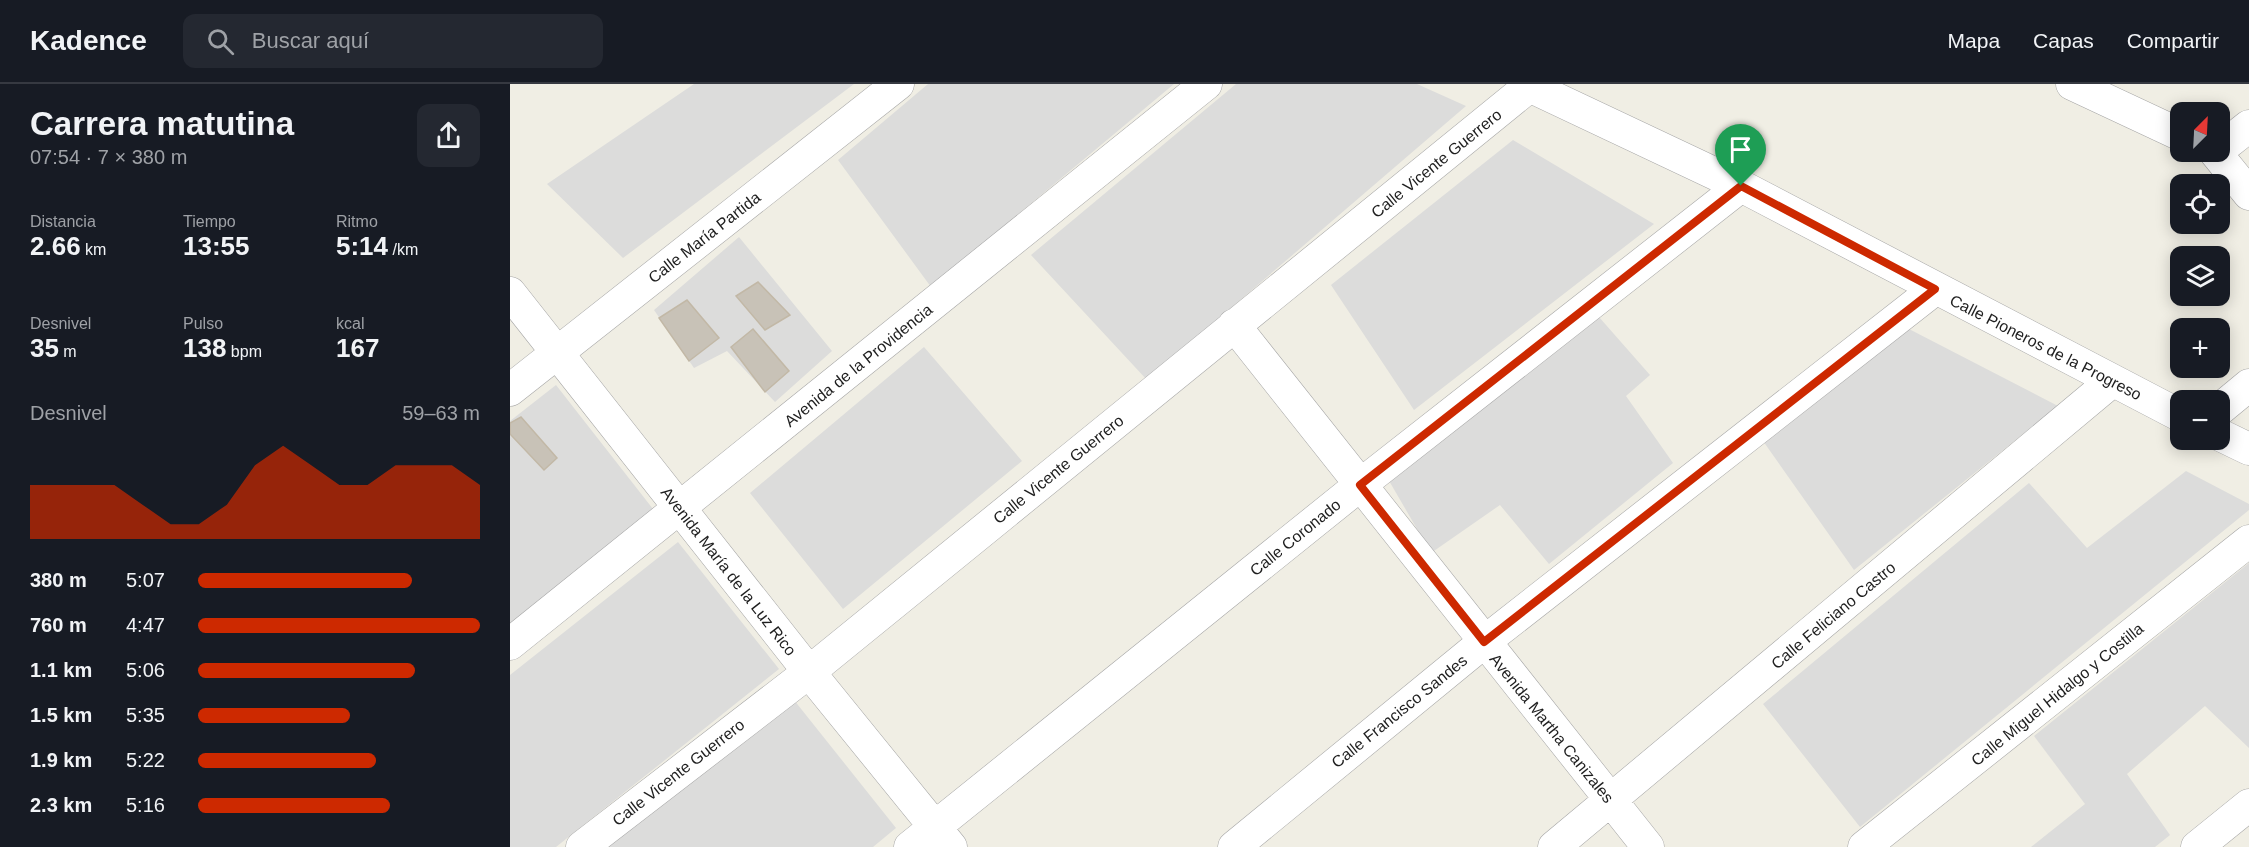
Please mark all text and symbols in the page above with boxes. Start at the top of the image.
search box [183,14,603,68]
text: Kadence [30,25,147,56]
icon: search [204,25,237,58]
text: Buscar aquí [252,28,369,53]
text: Mapa [1948,29,2000,52]
text: Capas [2033,29,2094,52]
text: Compartir [2127,29,2219,52]
north arrow [2170,102,2230,162]
map controls [2170,102,2230,450]
button: share [417,104,480,167]
text: Carrera matutina [30,105,294,142]
street label: Calle Vicente Guerrero [1368,106,1505,221]
pin [1715,124,1766,186]
icon: arrive [1724,133,1757,166]
text: 07:54 · 7 × 380 m [30,146,187,168]
button: locate [2170,174,2230,234]
street label: Calle María Partida [645,188,764,286]
text: Distancia [30,213,96,230]
text: Tiempo [183,213,236,230]
text: Ritmo [336,213,378,230]
text: 2.66 [30,231,81,261]
text: 13:55 [183,231,250,261]
text: 5:14 [336,231,388,261]
text: km [81,241,106,258]
text: /km [388,241,418,258]
button: layers [2170,246,2230,306]
street label: Calle Pioneros de la Progreso [1947,292,2144,403]
street label: Avenida de la Providencia [781,301,936,430]
text: Desnivel [30,315,91,332]
text: Pulso [183,315,223,332]
text: kcal [336,315,364,332]
button: + [2170,318,2230,378]
text: 35 [30,333,59,363]
text: 138 [183,333,226,363]
text: 167 [336,333,379,363]
text: m [59,343,77,360]
text: bpm [226,343,262,360]
button: − [2170,390,2230,450]
text: Desnivel [30,402,107,424]
text: 59–63 m [402,402,480,424]
street label: Calle Vicente Guerrero [990,412,1127,527]
street label: Avenida María de la Luz Rico [658,484,800,659]
street label: Calle Coronado [1247,496,1344,579]
street label: Calle Feliciano Castro [1768,559,1899,672]
text: 380 m [30,569,87,591]
text: 5:07 [126,569,165,591]
text: 760 m [30,614,87,636]
text: 4:47 [126,614,165,636]
street label: Calle Miguel Hidalgo y Costilla [1968,620,2147,769]
street label: Avenida Martha Canizales [1486,651,1617,806]
street label: Calle Francisco Sandes [1328,652,1470,771]
text: 1.1 km [30,659,92,681]
text: 5:06 [126,659,165,681]
text: 1.5 km [30,704,92,726]
text: 5:35 [126,704,165,726]
street label: Calle Vicente Guerrero [609,716,748,829]
text: 1.9 km [30,749,92,771]
text: 5:22 [126,749,165,771]
text: 2.3 km [30,794,92,816]
text: 5:16 [126,794,165,816]

